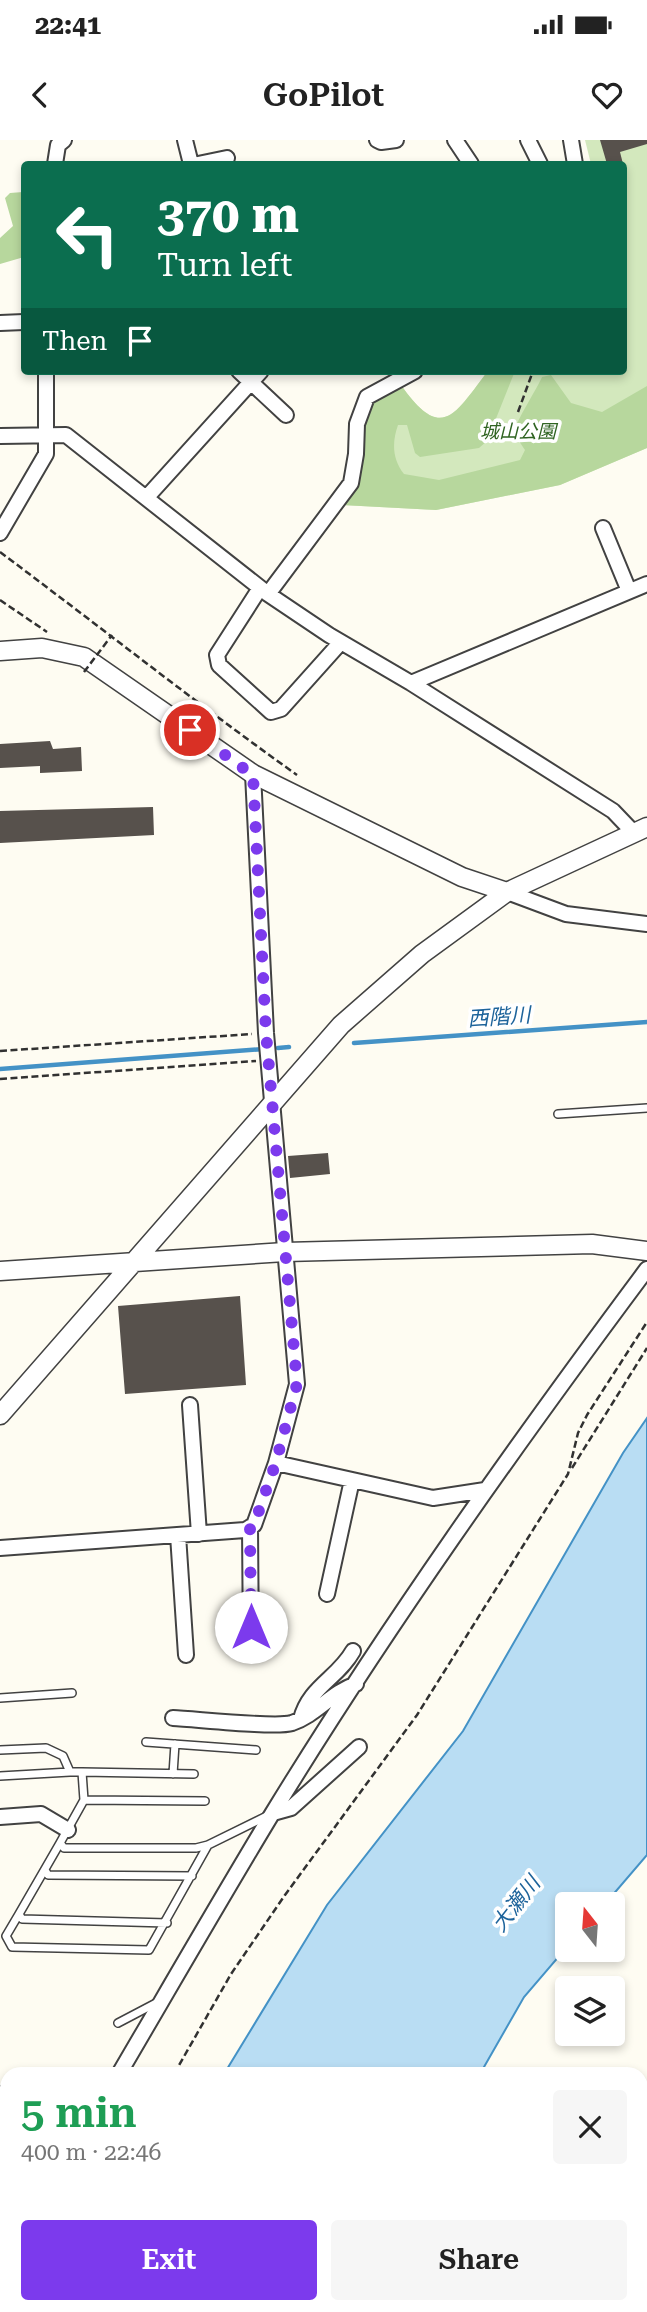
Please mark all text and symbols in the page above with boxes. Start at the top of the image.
text: 22:41 [35,10,101,40]
icon: back [21,76,59,114]
text: GoPilot [263,76,384,114]
icon: heart [588,76,626,114]
text: 370 m [157,187,299,244]
icon: left [42,189,133,280]
text: Turn left [157,246,292,284]
icon: arrive [121,322,159,360]
text: Then [42,326,107,356]
park label: 城山公園 [480,420,559,443]
pin [160,700,220,760]
icon: arrive [171,711,209,749]
water label: 西階川 [467,1003,533,1031]
position arrow [214,1590,288,1664]
water label: 大瀬川 [487,1870,546,1936]
north arrow [555,1892,625,1962]
map controls [555,1892,625,2046]
button: layers [555,1976,625,2046]
text: 5 min [21,2088,137,2137]
button: close [553,2090,627,2164]
text: 400 m · 22:46 [21,2139,161,2166]
button: Exit [21,2220,317,2300]
button: Share [331,2220,627,2300]

